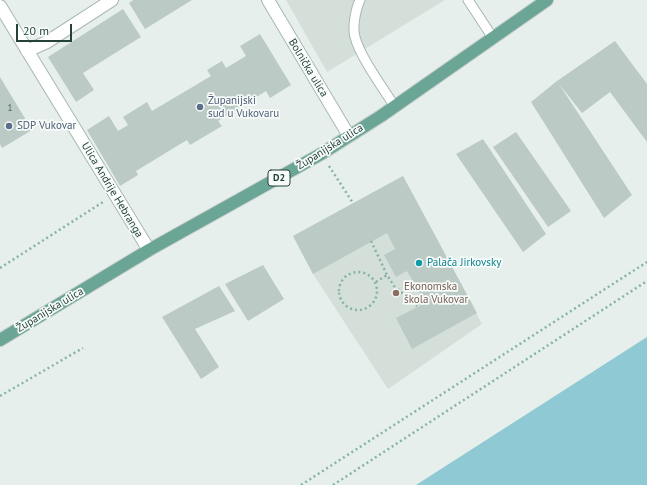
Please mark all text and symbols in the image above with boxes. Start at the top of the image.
scale bar [18,16,74,42]
text: 20 m [23,23,49,38]
street label: Bolnička ulica [285,36,331,100]
place label: Županijski sud u Vukovaru [208,94,279,120]
marker: Županijski sud u Vukovaru [195,102,205,112]
house number: 1 [8,103,12,113]
place label: SDP Vukovar [17,119,76,133]
marker: SDP Vukovar [4,121,14,131]
street label: Županijska ulica [294,121,366,173]
street label: Ulica Andrije Hebranga [78,140,146,240]
road number: D2 [268,170,290,186]
place label: Palača Jirkovsky [427,256,501,270]
marker: Palača Jirkovsky [414,258,424,268]
place label: Ekonomska škola Vukovar [404,280,468,306]
street label: Županijska ulica [14,285,86,335]
marker: Ekonomska škola Vukovar [391,288,401,298]

